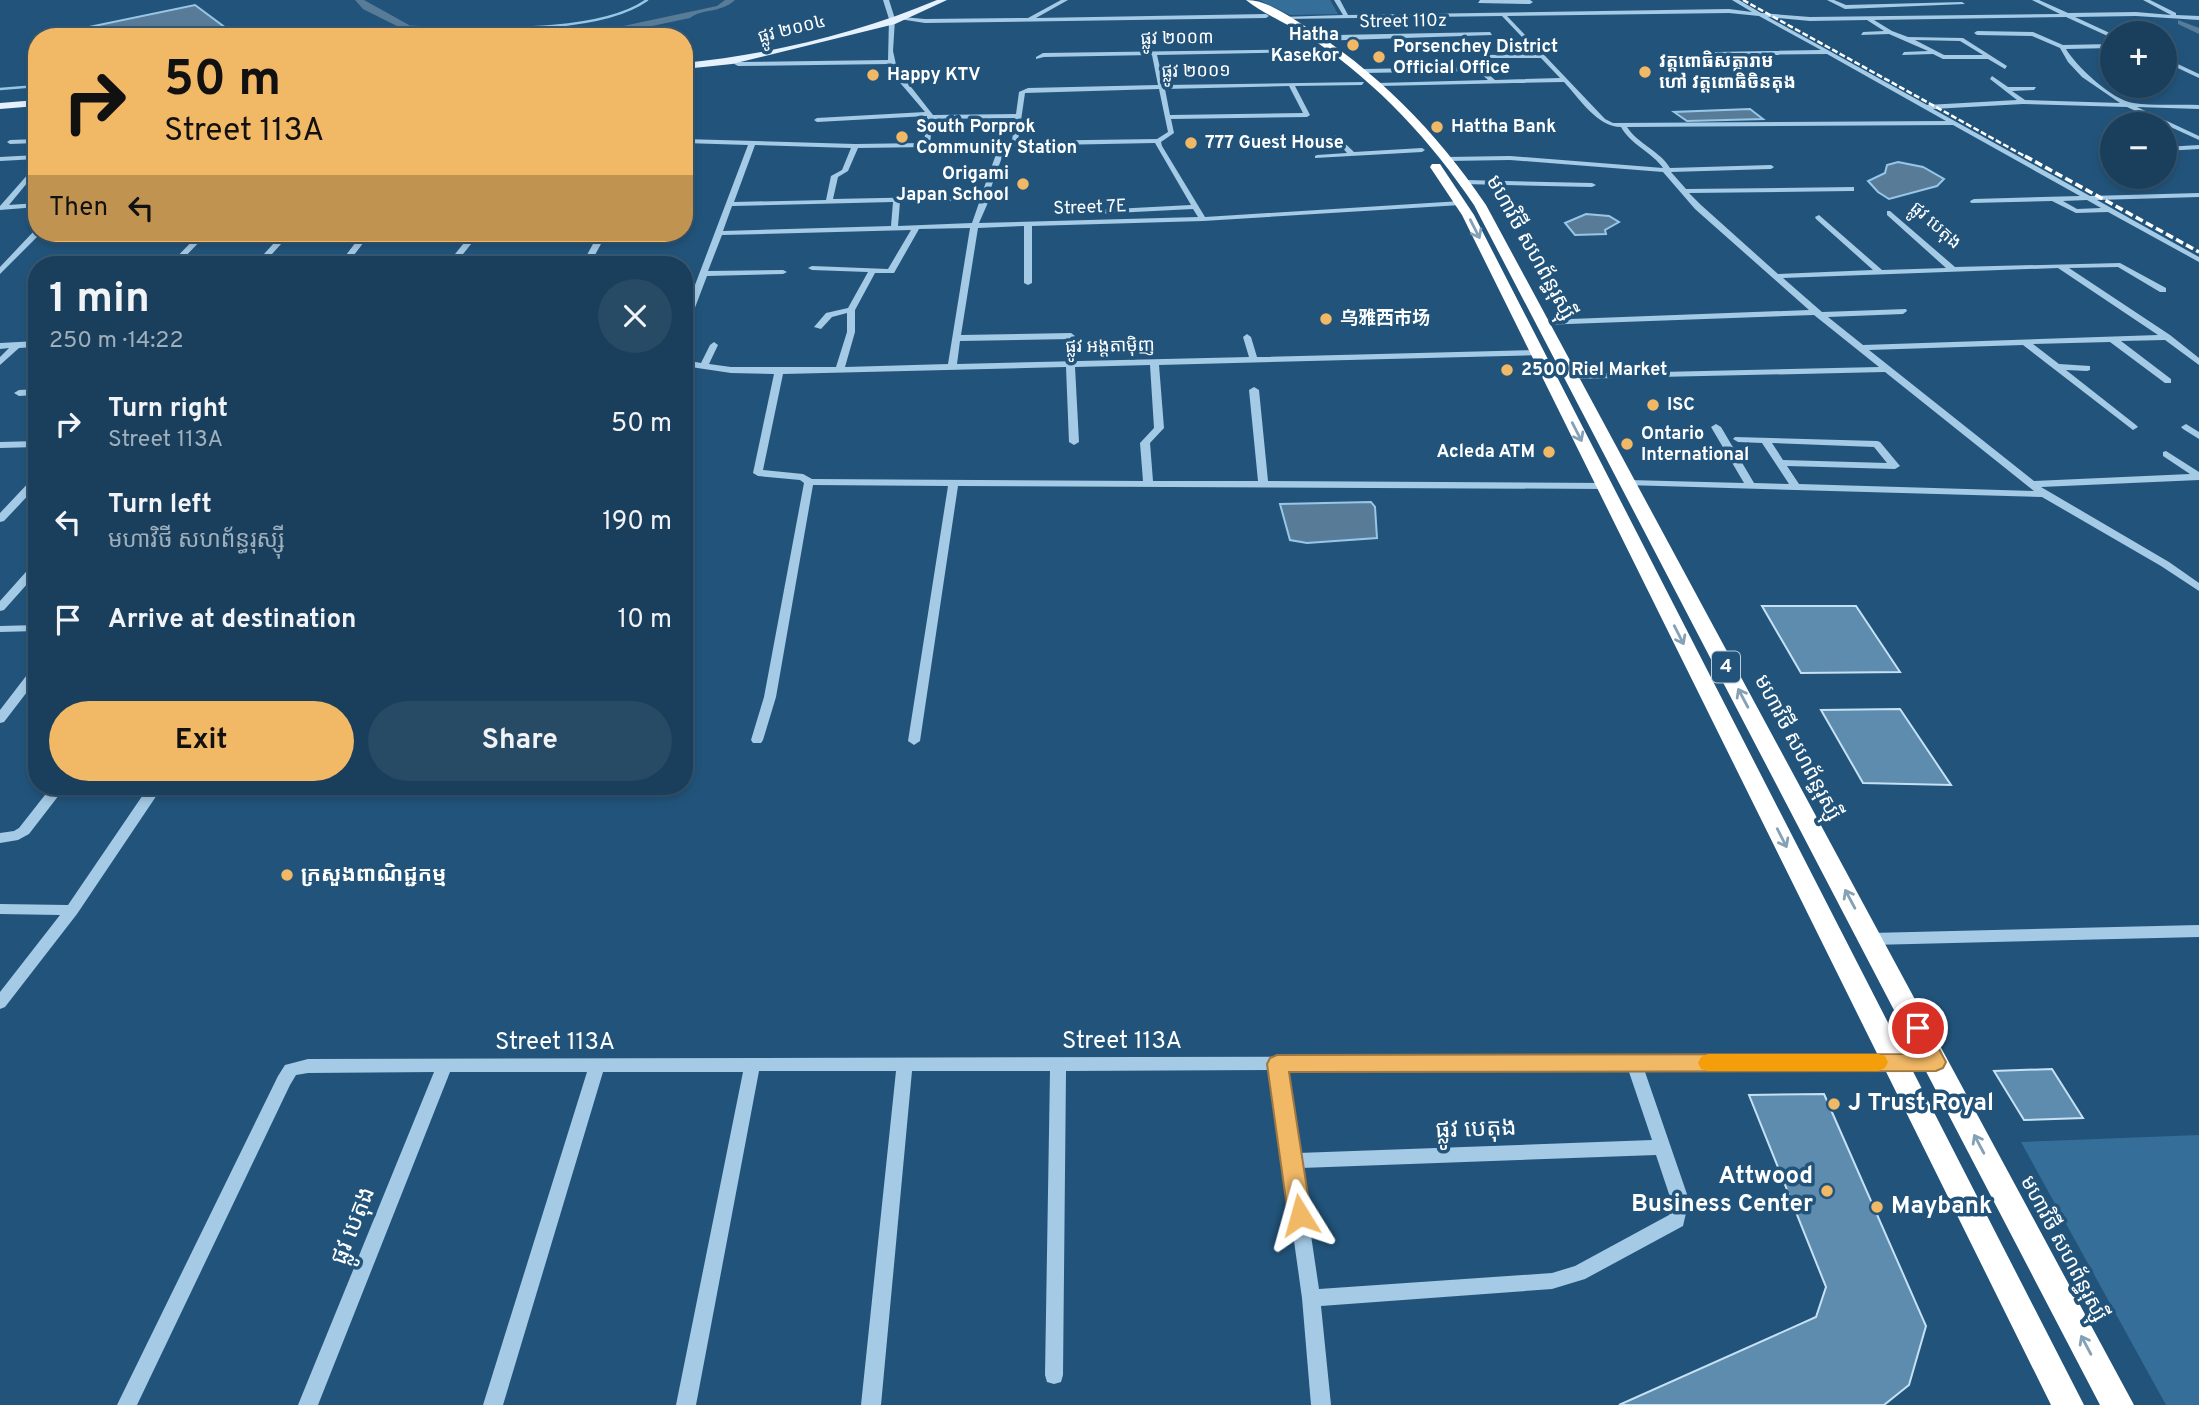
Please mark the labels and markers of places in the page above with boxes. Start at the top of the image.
place label: Hatha Kasekor [1271,24,1339,68]
place label: Porsenchey District Official Office [1393,36,1558,80]
marker: Hatha Kasekor [1345,37,1361,53]
marker: Porsenchey District Official Office [1371,49,1387,65]
place label: វត្តពោធិសត្តារាម ហៅ វត្តពោធិចិនតុង [1659,50,1796,95]
place label: Happy KTV [887,64,980,87]
marker: វត្តពោធិសត្តារាម ហៅ វត្តពោធិចិនតុង [1637,64,1653,80]
marker: Happy KTV [865,67,881,83]
place label: South Porprok Community Station [916,116,1077,160]
place label: Hattha Bank [1451,116,1556,139]
marker: Hattha Bank [1429,119,1445,135]
marker: South Porprok Community Station [894,129,910,145]
place label: 777 Guest House [1205,132,1344,155]
marker: 777 Guest House [1183,135,1199,151]
place label: Origami Japan School [896,163,1009,207]
marker: Origami Japan School [1015,176,1031,192]
place label: 乌雅西市场 [1340,308,1430,331]
marker: 乌雅西市场 [1318,311,1334,327]
place label: 2500 Riel Market [1521,359,1667,382]
marker: 2500 Riel Market [1499,362,1515,378]
place label: ISC [1667,394,1695,417]
marker: ISC [1645,397,1661,413]
place label: Ontario International [1641,423,1749,467]
marker: Ontario International [1619,436,1635,452]
place label: Acleda ATM [1436,441,1535,464]
marker: Acleda ATM [1541,444,1557,460]
place label: ក្រសួងពាណិជ្ជកម្ម [301,862,446,889]
marker: ក្រសួងពាណិជ្ជកម្ម [279,867,295,883]
pin [1888,998,1948,1058]
place label: J Trust Royal [1848,1089,1994,1119]
marker: J Trust Royal [1826,1096,1842,1112]
place label: Attwood Business Center [1631,1162,1813,1220]
marker: Attwood Business Center [1819,1183,1835,1199]
place label: Maybank [1891,1192,1992,1222]
marker: Maybank [1869,1199,1885,1215]

